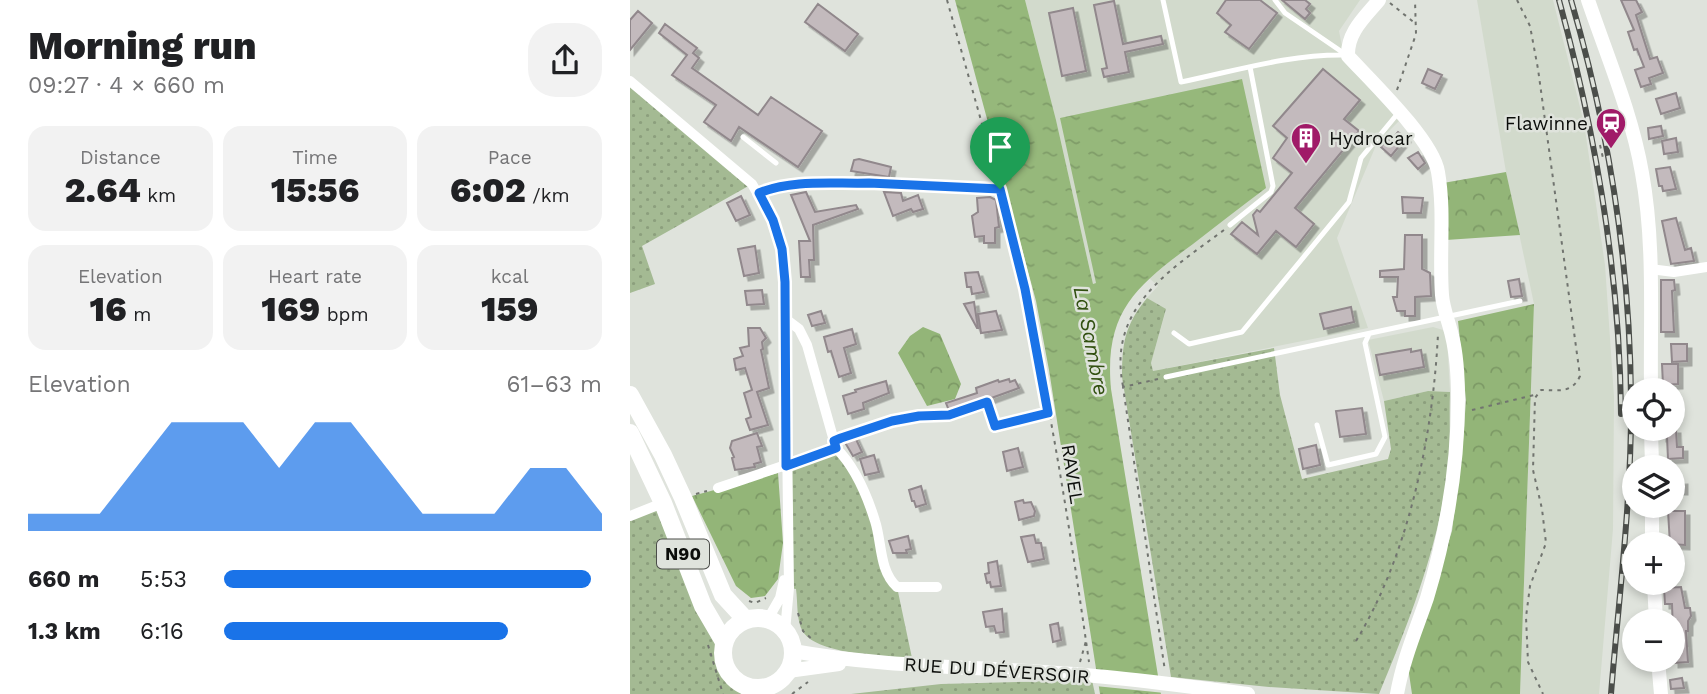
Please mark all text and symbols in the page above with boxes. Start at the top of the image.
button: share [528,23,602,97]
text: Morning run [28,24,257,68]
text: 09:27 · 4 × 660 m [28,72,225,99]
station icon: Flawinne [1594,106,1628,150]
place label: Flawinne [1505,112,1588,135]
pin [970,117,1030,189]
building icon: Hydrocar [1289,121,1323,165]
place label: Hydrocar [1329,127,1413,150]
icon: arrive [981,128,1019,166]
text: Distance [80,146,161,169]
text: Time [292,146,338,169]
text: Pace [488,146,532,169]
text: 2.64 [65,169,141,211]
text: 15:56 [271,169,359,211]
text: 6:02 [450,169,526,211]
text: km [141,184,176,207]
text: /km [526,184,570,207]
text: Elevation [78,265,163,288]
text: Heart rate [268,265,362,288]
text: kcal [491,265,528,288]
water label: La Sambre [1069,284,1114,398]
text: 16 [89,288,127,330]
text: 169 [261,288,320,330]
text: 159 [481,288,538,330]
text: m [127,303,151,326]
text: bpm [320,303,369,326]
text: Elevation [28,371,131,398]
text: 61–63 m [507,371,602,398]
map controls [1622,378,1685,672]
button: locate [1622,378,1685,441]
street label: RAVEL [1056,443,1089,505]
button: layers [1622,455,1685,518]
button: + [1622,532,1685,595]
road number: N90 [657,540,709,568]
text: 660 m [28,566,99,593]
text: 5:53 [140,566,187,593]
button: − [1622,609,1685,672]
text: 1.3 km [28,618,101,645]
text: 6:16 [140,618,184,645]
street label: RUE DU DÉVERSOIR [903,653,1090,688]

